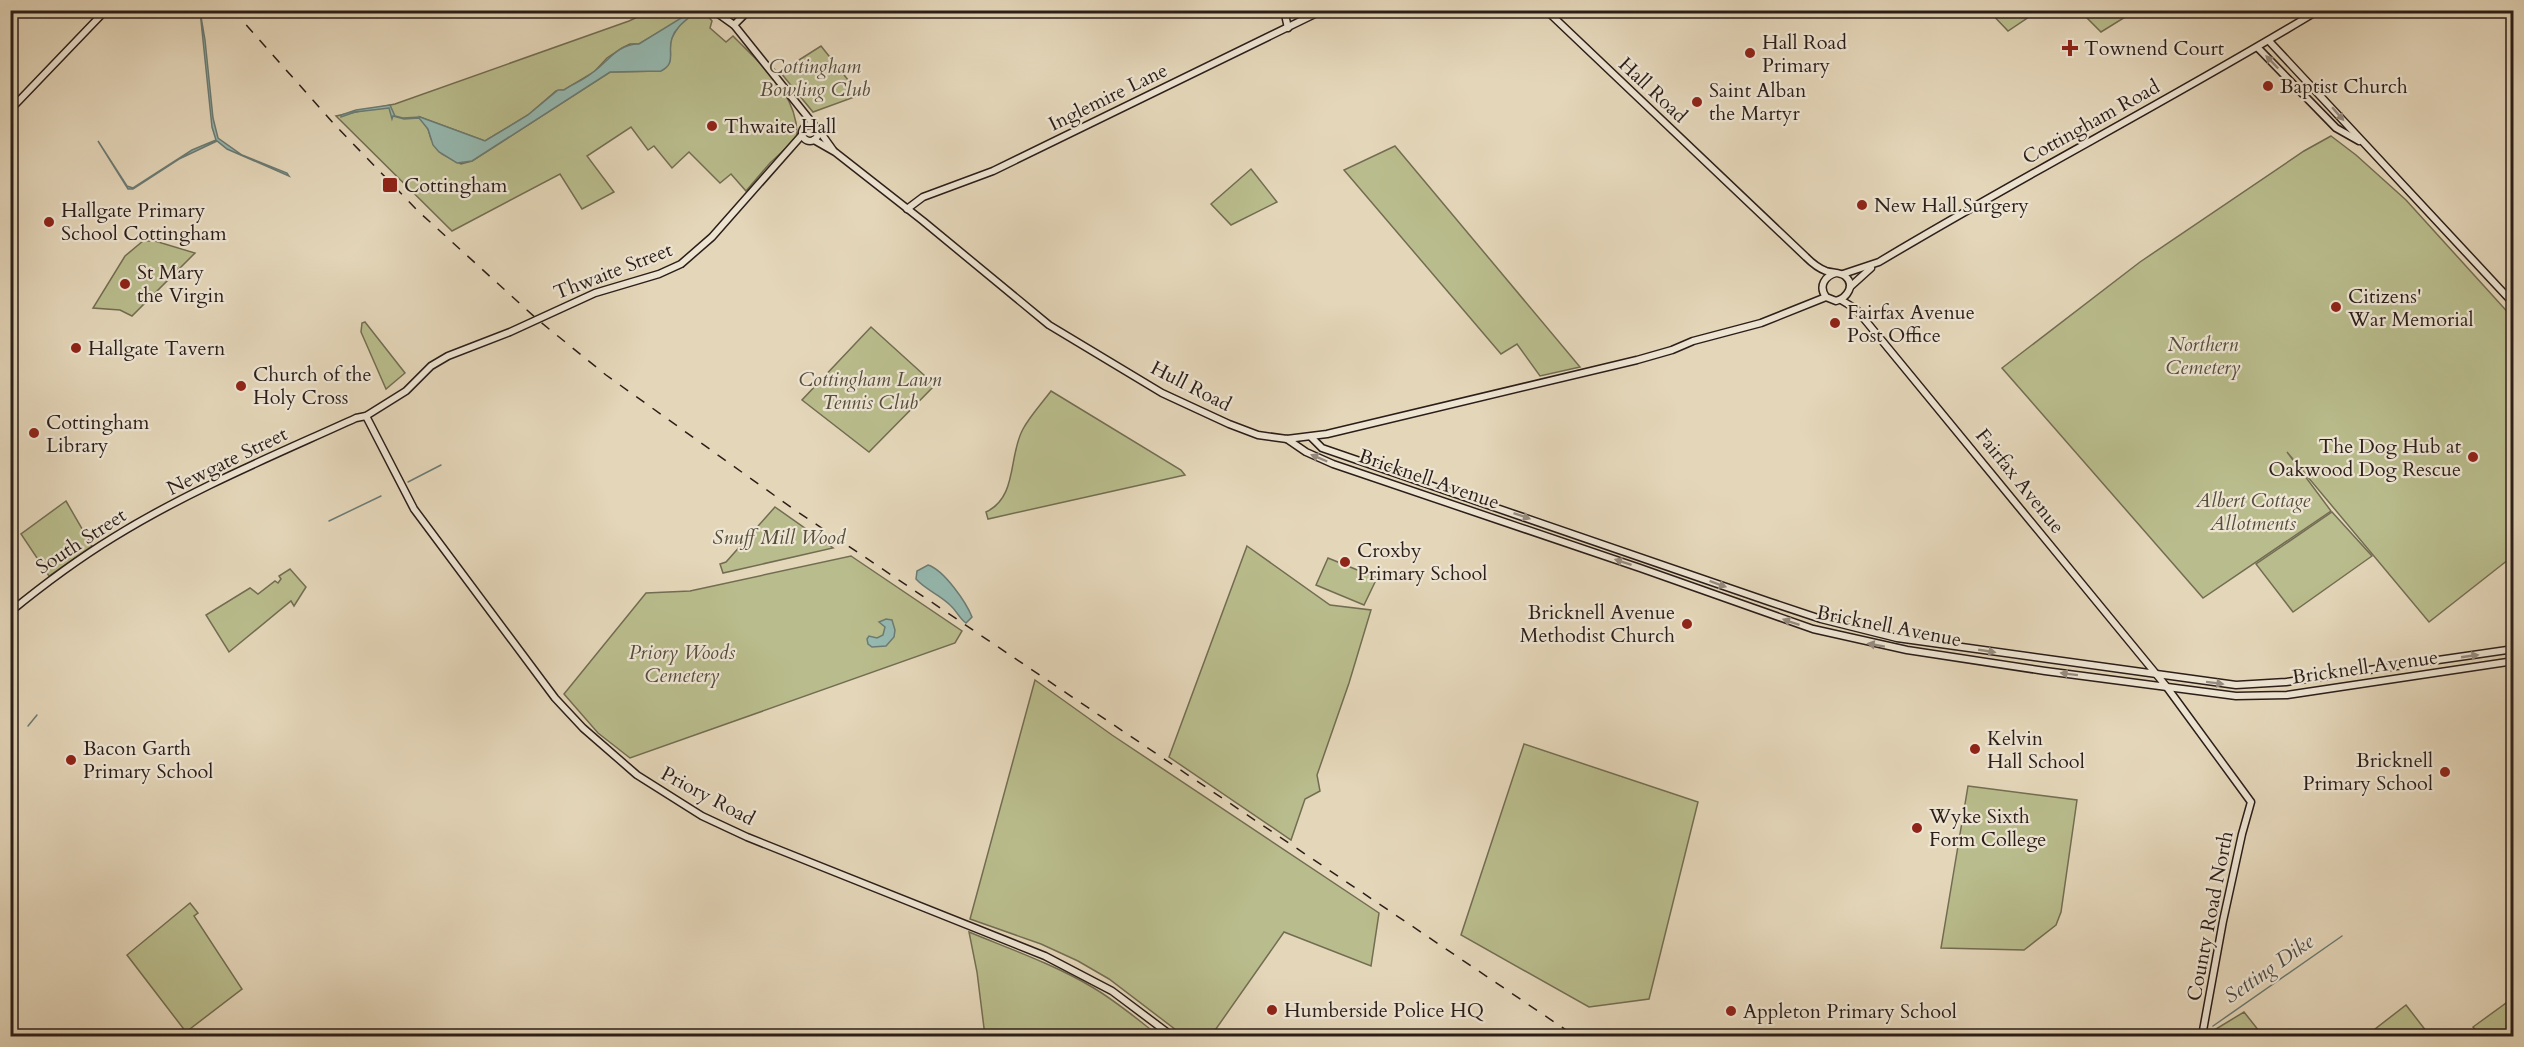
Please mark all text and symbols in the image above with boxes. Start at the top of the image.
place label: Hall Road Primary [1762,29,1847,79]
place label: Townend Court [2084,35,2225,62]
marker: Townend Court [2061,39,2079,57]
marker: Hall Road Primary [1743,46,1757,60]
street label: Hall Road [1613,51,1693,129]
park label: Cottingham Bowling Club [760,53,870,103]
one-way arrow [2265,55,2279,70]
street label: Inglemire Lane [1044,57,1172,137]
street label: Cottingham Road [2018,73,2165,171]
place label: Baptist Church [2280,73,2408,100]
place label: Saint Alban the Martyr [1709,77,1807,127]
marker: Baptist Church [2261,79,2275,93]
marker: Saint Alban the Martyr [1690,95,1704,109]
one-way arrow [2331,106,2344,121]
place label: Thwaite Hall [724,113,836,140]
marker: Thwaite Hall [705,119,719,133]
place label: Cottingham [404,172,508,199]
marker: Cottingham [381,176,399,194]
place label: New Hall Surgery [1874,192,2029,219]
place label: Hallgate Primary School Cottingham [61,197,227,247]
marker: New Hall Surgery [1855,198,1869,212]
marker: Hallgate Primary School Cottingham [42,215,56,229]
street label: Thwaite Street [550,236,677,306]
place label: St Mary the Virgin [137,259,225,309]
marker: St Mary the Virgin [118,277,132,291]
place label: Citizens' War Memorial [2347,283,2474,333]
place label: Fairfax Avenue Post Office [1847,299,1975,349]
marker: Citizens' War Memorial [2329,300,2343,314]
marker: Fairfax Avenue Post Office [1828,316,1842,330]
park label: Northern Cemetery [2165,331,2241,381]
place label: Hallgate Tavern [88,335,226,362]
marker: Hallgate Tavern [69,341,83,355]
street label: Hull Road [1146,354,1236,418]
place label: Church of the Holy Cross [253,361,372,411]
park label: Cottingham Lawn Tennis Club [798,366,942,416]
marker: Church of the Holy Cross [234,379,248,393]
place label: Cottingham Library [46,409,150,459]
street label: Newgate Street [162,420,292,502]
street label: Fairfax Avenue [1969,423,2071,539]
marker: Cottingham Library [27,426,41,440]
place label: The Dog Hub at Oakwood Dog Rescue [2268,433,2462,483]
street label: Bricknell Avenue [1355,442,1503,516]
marker: The Dog Hub at Oakwood Dog Rescue [2466,450,2480,464]
one-way arrow [1310,453,1328,462]
park label: Albert Cottage Allotments [2195,487,2311,537]
street label: South Street [31,501,132,580]
one-way arrow [1513,512,1531,522]
park label: Snuff Mill Wood [713,524,847,551]
place label: Croxby Primary School [1357,537,1487,587]
marker: Croxby Primary School [1338,555,1352,569]
one-way arrow [1614,557,1632,566]
one-way arrow [1709,579,1727,589]
place label: Bricknell Avenue Methodist Church [1520,599,1675,649]
street label: Bricknell Avenue [1814,599,1964,653]
one-way arrow [1782,616,1800,626]
marker: Bricknell Avenue Methodist Church [1680,617,1694,631]
park label: Priory Woods Cemetery [629,639,736,689]
one-way arrow [1866,640,1885,649]
street label: Bricknell Avenue [2290,643,2440,691]
one-way arrow [1977,646,1996,655]
one-way arrow [2461,651,2480,660]
one-way arrow [2059,669,2078,679]
one-way arrow [2205,678,2224,687]
place label: Kelvin Hall School [1987,725,2085,775]
place label: Bacon Garth Primary School [83,735,213,785]
marker: Kelvin Hall School [1968,742,1982,756]
place label: Bricknell Primary School [2303,747,2433,797]
marker: Bacon Garth Primary School [64,753,78,767]
street label: Priory Road [656,760,760,832]
marker: Bricknell Primary School [2438,765,2452,779]
place label: Wyke Sixth Form College [1928,803,2046,853]
marker: Wyke Sixth Form College [1910,821,1924,835]
street label: County Road North [2180,829,2240,1003]
water label: Setting Dike [2218,927,2320,1011]
place label: Humberside Police HQ [1284,997,1484,1024]
place label: Appleton Primary School [1743,998,1957,1025]
marker: Humberside Police HQ [1265,1003,1279,1017]
marker: Appleton Primary School [1724,1004,1738,1018]

